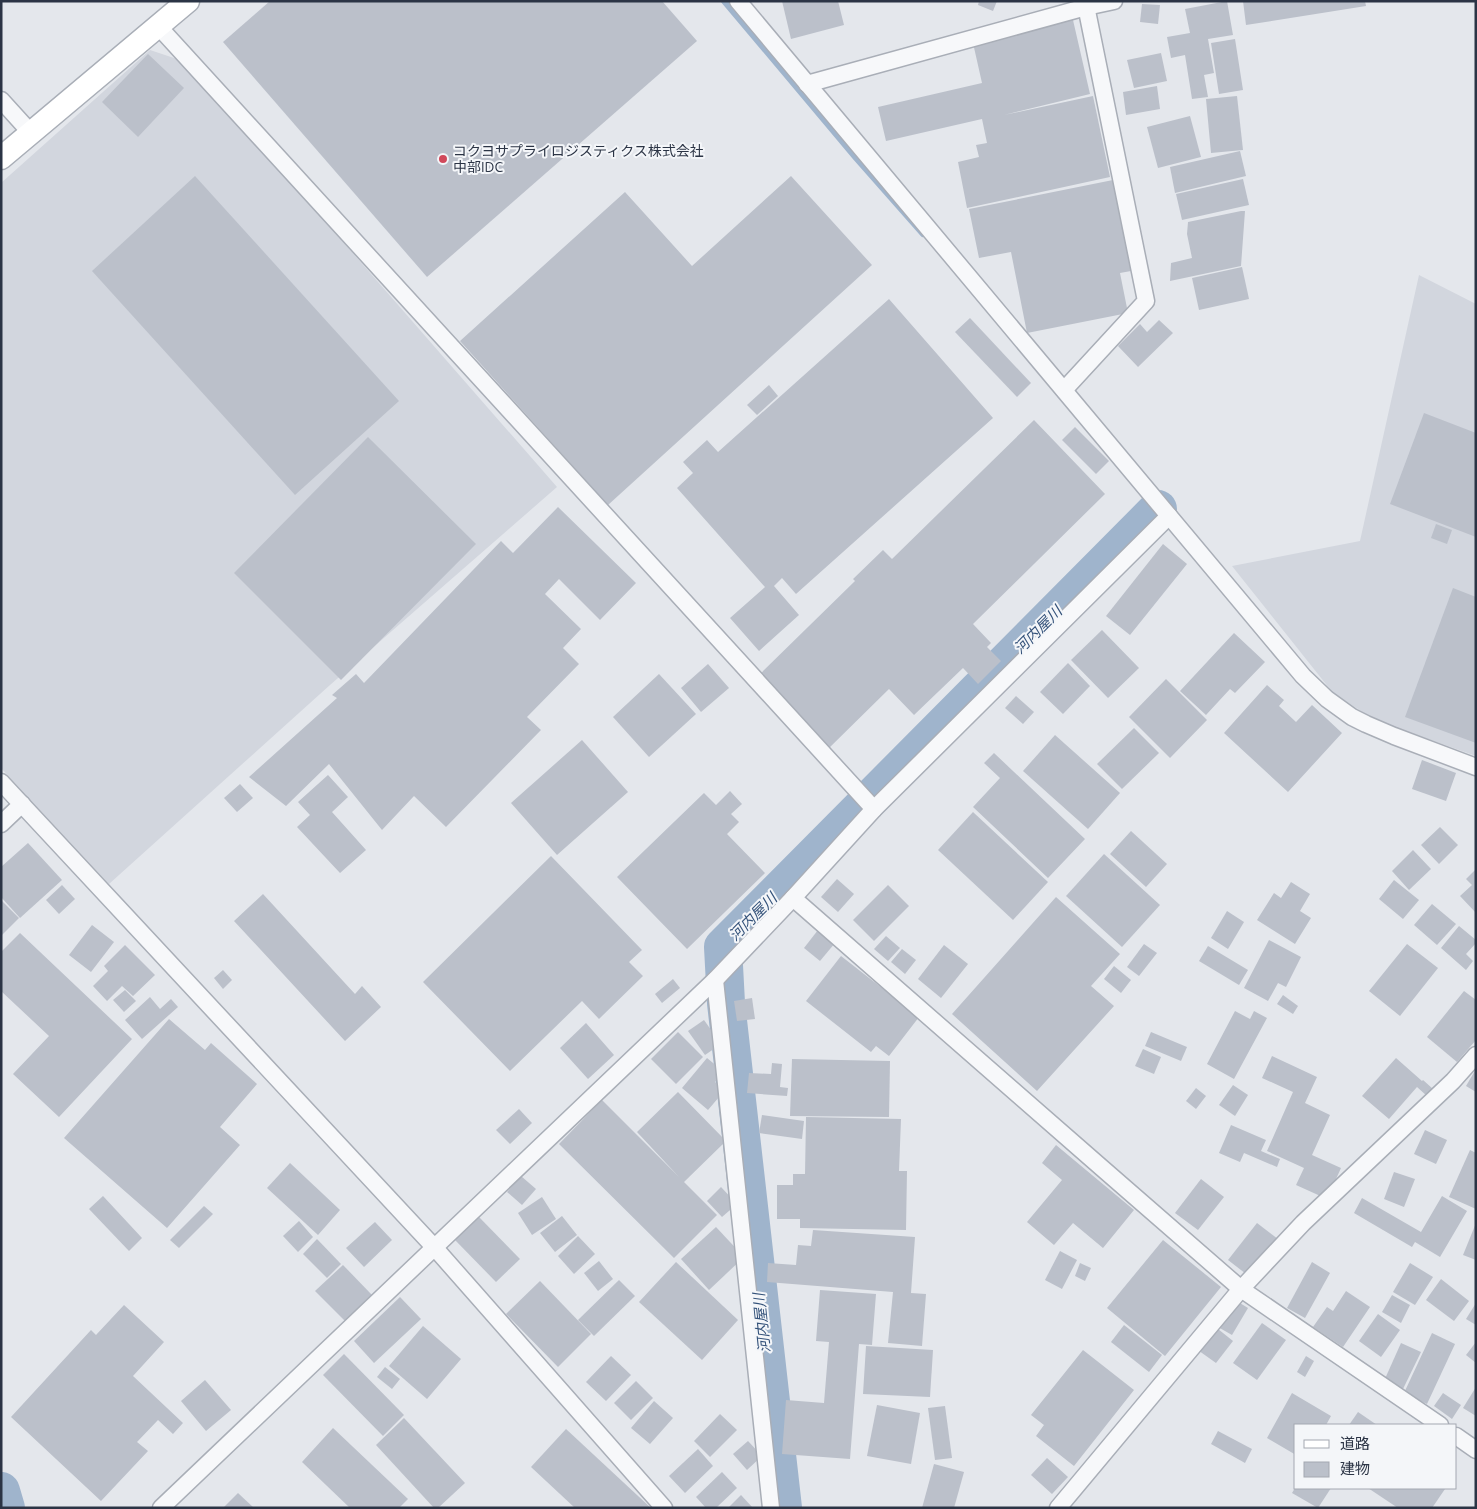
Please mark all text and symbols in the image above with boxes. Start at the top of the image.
place label: コクヨサプライロジスティクス株式会社 中部IDC [453,143,704,175]
marker: コクヨサプライロジスティクス株式会社 中部IDC [437,153,449,165]
water label: 河内屋川 [1010,601,1066,657]
water label: 河内屋川 [725,888,781,944]
water label: 河内屋川 [750,1290,773,1354]
legend [1294,1424,1457,1489]
text: 道路 [1340,1435,1370,1452]
text: 建物 [1340,1460,1370,1477]

